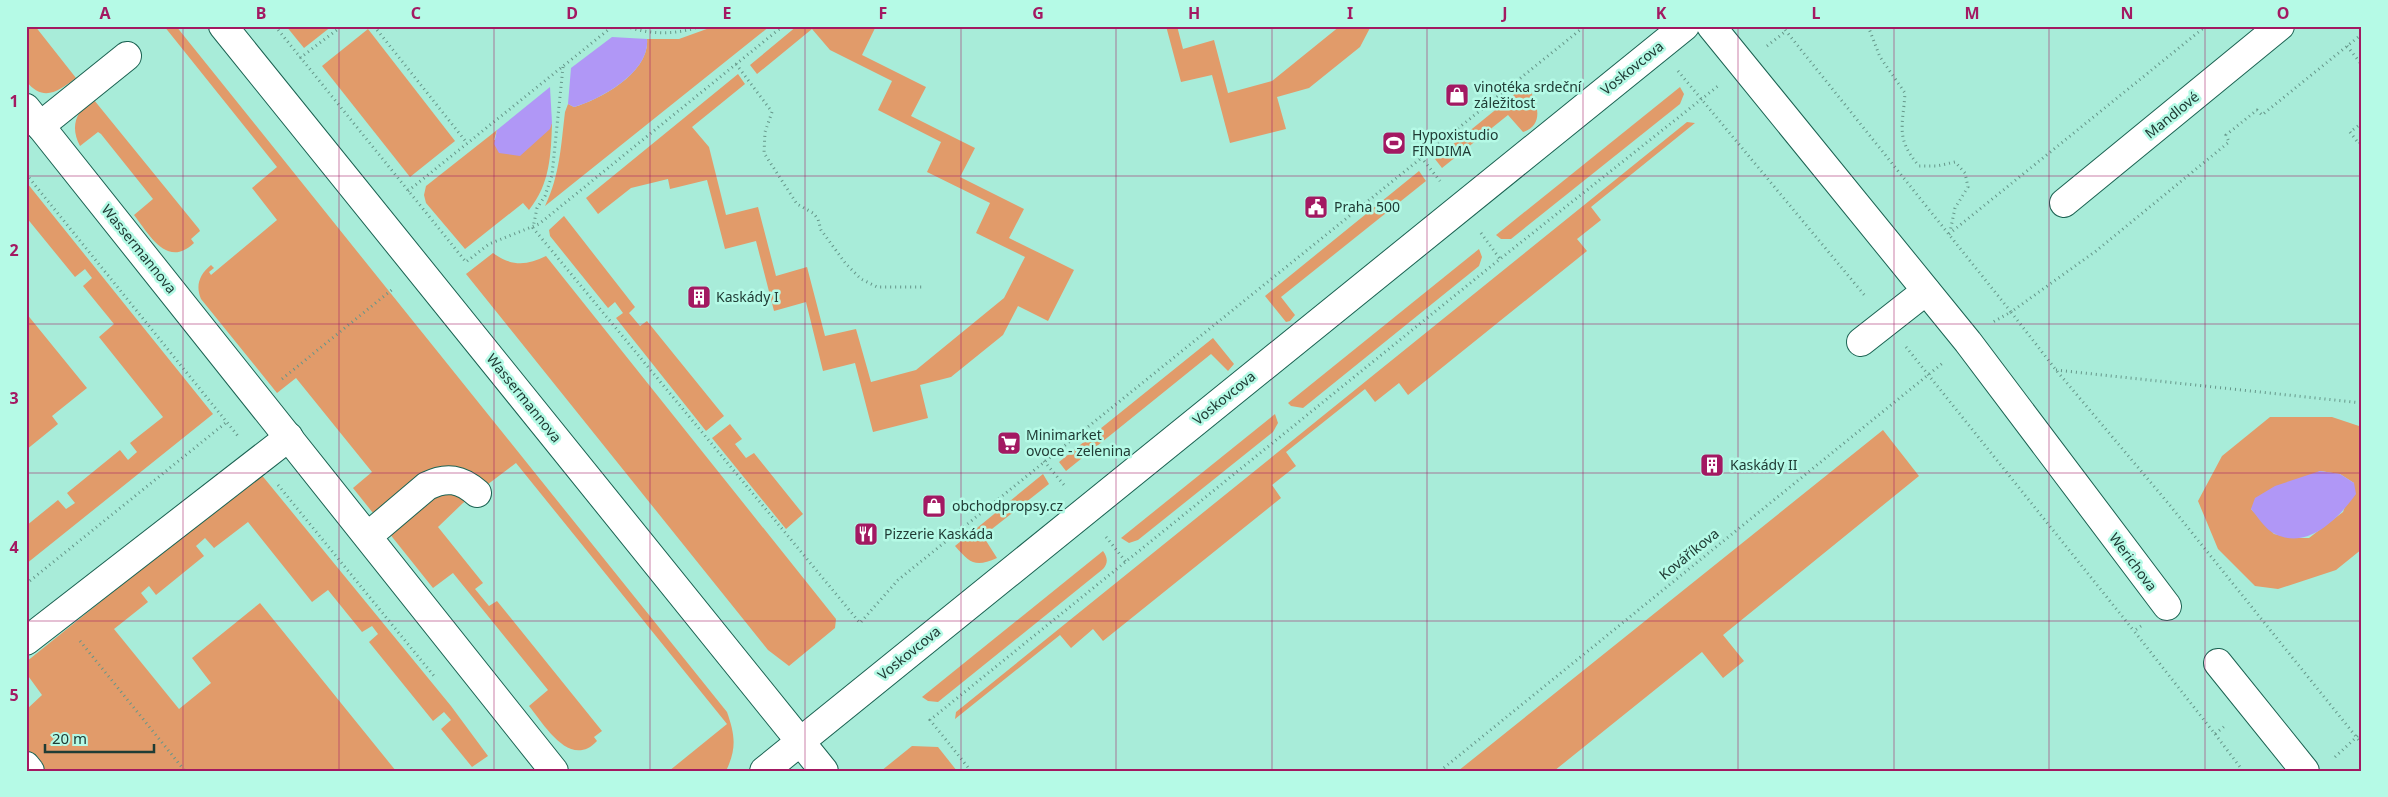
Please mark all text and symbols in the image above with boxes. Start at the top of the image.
text: A [99,2,111,24]
text: B [256,2,266,24]
text: C [411,2,421,24]
text: D [566,2,578,24]
text: E [723,2,732,24]
text: F [879,2,887,24]
text: G [1032,2,1044,24]
text: H [1188,2,1200,24]
text: I [1347,2,1353,24]
text: J [1500,2,1508,24]
text: K [1656,2,1667,24]
text: L [1812,2,1821,24]
text: M [1964,2,1980,24]
text: N [2120,2,2134,24]
text: O [2277,2,2289,24]
street label: Voskovcova [1596,36,1667,99]
place label: vinotéka srdeční záležitost [1474,77,1582,112]
shop icon: vinotéka srdeční záležitost [1444,82,1470,108]
street label: Mandlové [2141,87,2203,142]
text: 1 [9,90,19,112]
place label: Hypoxistudio FINDIMA [1412,125,1498,160]
sports icon: Hypoxistudio FINDIMA [1381,130,1407,156]
public building icon: Praha 500 [1303,194,1329,220]
place label: Praha 500 [1334,197,1400,216]
street label: Wassermannova [98,200,181,297]
text: 2 [9,239,19,261]
building icon: Kaskády I [686,284,712,310]
place label: Kaskády I [716,287,779,306]
street label: Wassermannova [483,349,566,446]
street label: Voskovcova [1188,366,1259,429]
text: 3 [9,387,19,409]
place label: Minimarket ovoce - zelenina [1026,425,1131,460]
supermarket icon: Minimarket ovoce - zelenina [996,430,1022,456]
building icon: Kaskády II [1699,452,1725,478]
place label: Kaskády II [1730,455,1798,474]
shop icon: obchodpropsy.cz [921,493,947,519]
place label: obchodpropsy.cz [952,496,1063,515]
restaurant icon: Pizzerie Kaskáda [853,521,879,547]
place label: Pizzerie Kaskáda [884,524,993,543]
street label: Kováříkova [1655,524,1723,584]
street label: Werichova [2105,529,2162,595]
text: 4 [9,536,19,558]
street label: Voskovcova [873,621,944,684]
text: 5 [9,684,19,706]
scale bar [45,722,154,754]
text: 20 m [52,728,87,748]

